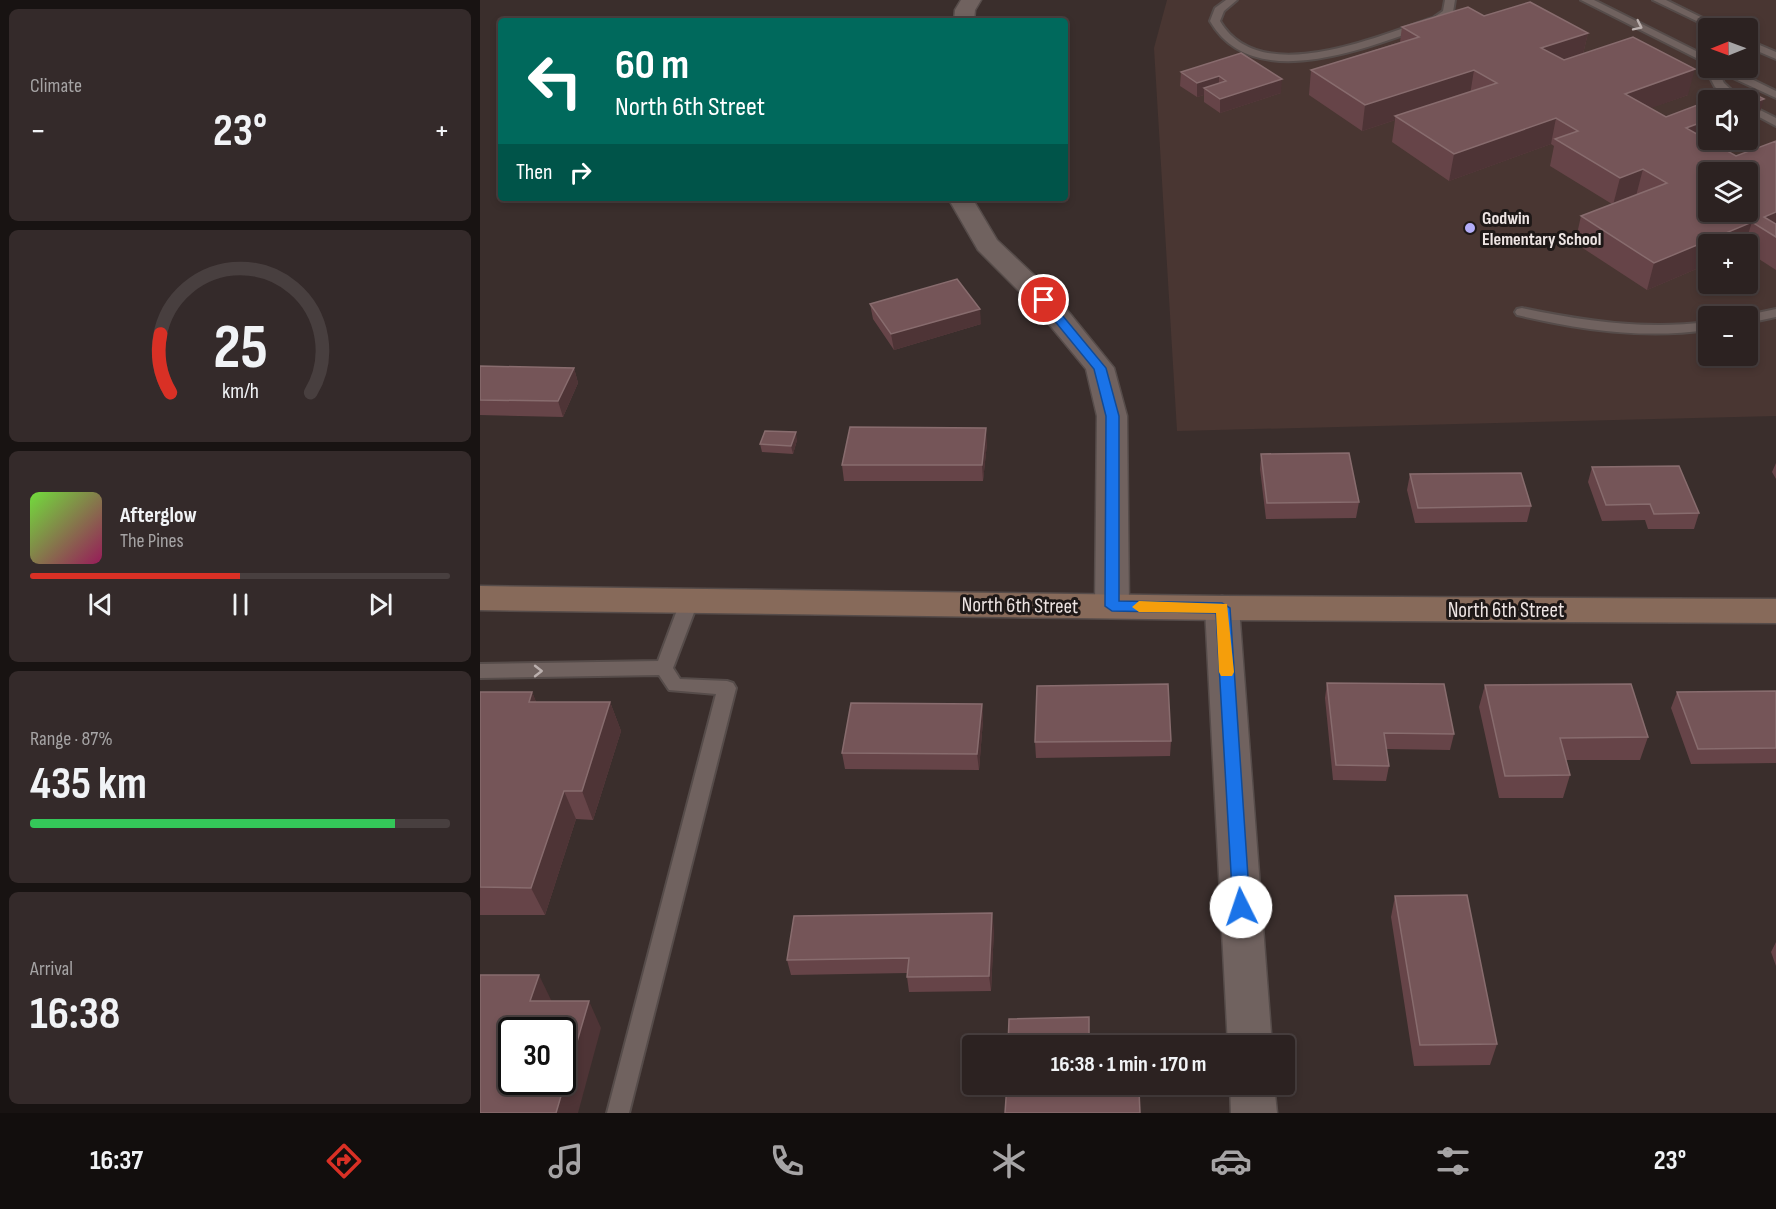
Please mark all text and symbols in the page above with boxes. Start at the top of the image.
north arrow [1698,18,1758,78]
map controls [1698,18,1758,366]
one-way arrow [1632,19,1642,30]
text: 60 m [615,40,689,91]
icon: left [516,42,594,120]
text: Climate [30,74,82,98]
button: sound [1698,90,1758,150]
text: North 6th Street [615,91,765,123]
text: 23° [213,104,267,159]
text: − [30,111,46,151]
text: + [434,111,450,151]
icon: right [564,156,597,189]
text: Then [516,159,552,186]
button: layers [1698,162,1758,222]
place label: Godwin Elementary School [1482,208,1601,250]
marker: Godwin Elementary School [1463,221,1477,235]
button: + [1698,234,1758,294]
pin [1018,274,1069,325]
icon: arrive [1027,283,1060,316]
button: − [1698,306,1758,366]
text: 25 [213,311,267,386]
text: km/h [221,379,259,404]
text: Afterglow [120,502,197,529]
text: The Pines [120,529,184,553]
icon: previous [84,588,117,621]
icon: pause [224,588,257,621]
icon: next [364,588,397,621]
street label: North 6th Street [961,592,1079,619]
street label: North 6th Street [1448,598,1564,623]
one-way arrow [534,665,543,677]
text: Range · 87% [30,727,113,751]
text: 435 km [30,757,147,812]
position arrow [1209,875,1273,939]
text: Arrival [30,957,73,981]
text: 16:38 [30,987,120,1042]
speed limit sign: 30 [498,1017,576,1095]
text: 16:38 · 1 min · 170 m [1051,1051,1206,1078]
icon: directions [323,1140,365,1182]
icon: music [545,1140,587,1182]
icon: phone [766,1140,808,1182]
icon: climate [988,1140,1030,1182]
icon: car [1210,1140,1252,1182]
icon: filters [1432,1140,1474,1182]
text: 16:37 [90,1145,143,1177]
text: 23° [1654,1145,1686,1177]

